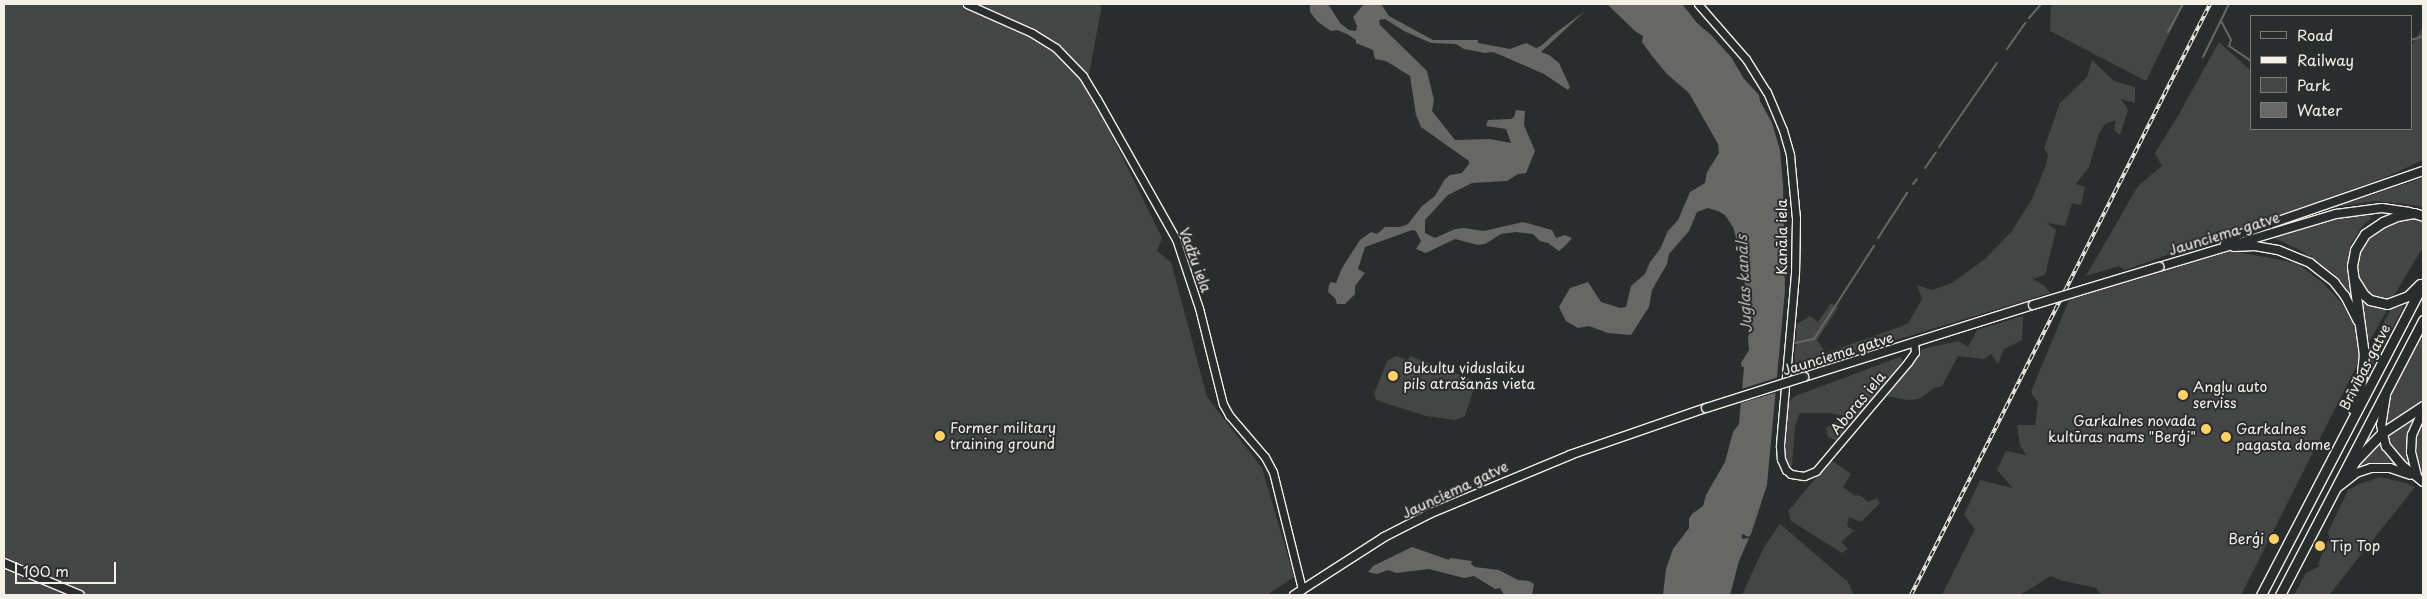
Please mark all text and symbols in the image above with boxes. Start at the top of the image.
legend [2250,15,2412,130]
text: Road [2297,23,2333,46]
text: Railway [2297,48,2354,71]
text: Park [2297,73,2331,96]
text: Water [2297,98,2342,121]
street label: Kanāla iela [1774,199,1790,275]
street label: Jaunciema gatve [2166,209,2282,259]
street label: Vadžu iela [1176,225,1214,295]
water label: Juglas kanāls [1731,234,1755,334]
street label: Brīvības gatve [2336,321,2394,413]
street label: Jaunciema gatve [1780,329,1896,379]
place label: Bukultu viduslaiku pils atrašanās vieta [1403,360,1535,392]
street label: Aboras iela [1827,368,1889,438]
marker: Bukultu viduslaiku pils atrašanās vieta [1387,370,1399,382]
place label: Angļu auto serviss [2193,379,2268,412]
marker: Angļu auto serviss [2177,389,2189,401]
place label: Garkalnes novada kultūras nams "Berģi" [2047,413,2196,446]
place label: Former military training ground [950,420,1056,452]
place label: Garkalnes pagasta dome [2236,421,2332,454]
marker: Garkalnes novada kultūras nams "Berģi" [2200,423,2212,435]
marker: Former military training ground [934,430,946,442]
marker: Garkalnes pagasta dome [2220,431,2232,443]
street label: Jaunciema gatve [1399,458,1511,522]
place label: Berģi [2228,531,2264,547]
marker: Berģi [2268,533,2280,545]
place label: Tip Top [2330,538,2380,554]
marker: Tip Top [2314,540,2326,552]
scale bar [18,552,119,584]
text: 100 m [23,559,69,582]

